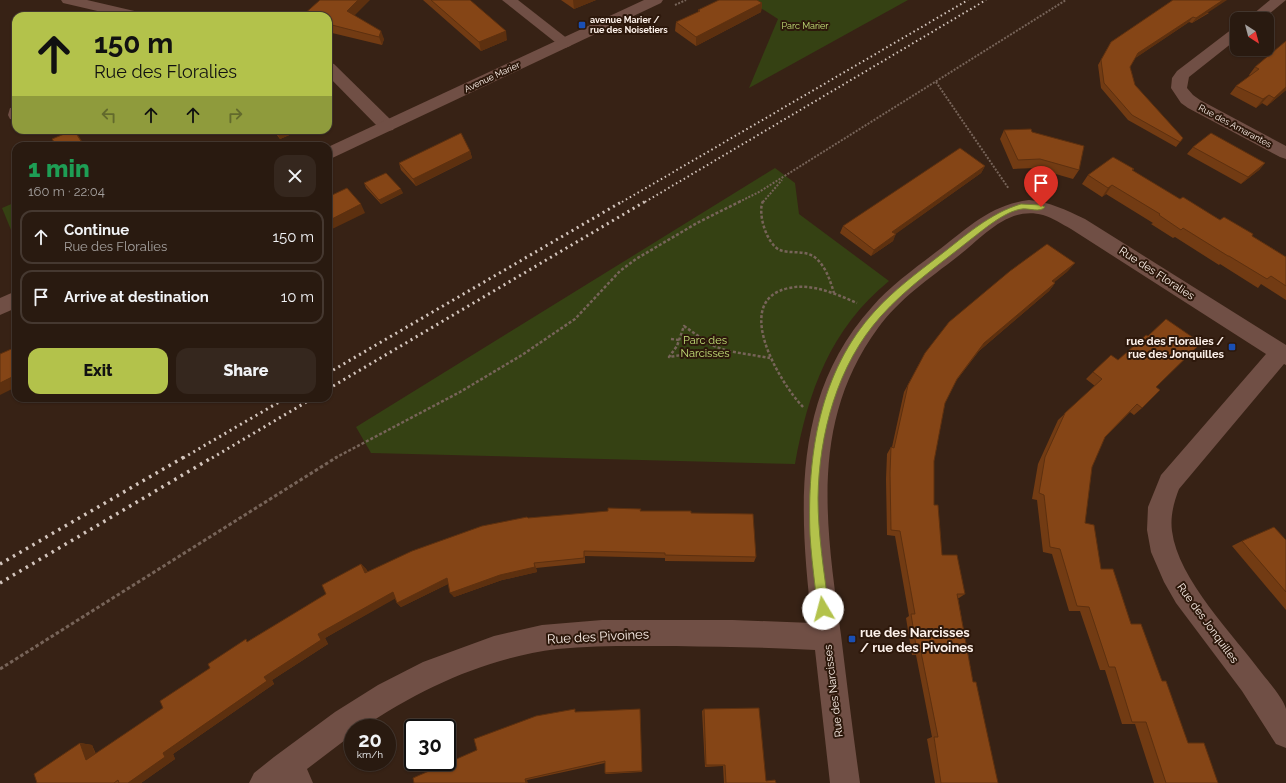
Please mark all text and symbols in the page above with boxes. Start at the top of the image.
north arrow [1230,12,1274,56]
map controls [1230,12,1274,56]
place label: avenue Marier / rue des Noisetiers [590,15,668,35]
marker: avenue Marier / rue des Noisetiers [577,20,587,30]
park label: Parc Marier [781,21,829,31]
text: 150 m [94,27,173,60]
icon: ahead [28,28,80,80]
street label: Avenue Marier [463,59,522,94]
text: Rue des Floralies [94,61,237,82]
street label: Rue des Amarantes [1197,103,1274,150]
icon: left [98,104,120,126]
icon: ahead [140,104,162,126]
icon: ahead [182,104,204,126]
icon: right [224,104,246,126]
text: 1 min [28,154,90,183]
button: close [274,155,316,197]
pin [1024,166,1058,207]
icon: arrive [1030,172,1052,194]
text: 160 m · 22:04 [28,184,105,199]
text: Continue [64,221,129,239]
icon: ahead [30,226,52,248]
text: 150 m [273,228,314,246]
text: Rue des Floralies [64,239,167,254]
street label: Rue des Floralies [1117,244,1197,303]
icon: arrive [30,286,52,308]
text: Arrive at destination [64,288,209,306]
text: 10 m [281,288,314,306]
park label: Parc des Narcisses [681,334,729,360]
place label: rue des Floralies / rue des Jonquilles [1126,335,1225,361]
marker: rue des Floralies / rue des Jonquilles [1227,342,1237,352]
button: Exit [28,348,168,394]
button: Share [176,348,316,394]
street label: Rue des Jonquilles [1174,581,1241,666]
position arrow [802,588,844,630]
place label: rue des Narcisses / rue des Pivoines [860,625,974,655]
street label: Rue des Pivoines [547,626,649,647]
marker: rue des Narcisses / rue des Pivoines [847,634,857,644]
street label: Rue des Narcisses [821,644,846,738]
speed limit sign: 30 [404,719,456,771]
text: 20 [358,728,382,752]
text: km/h [357,749,383,760]

